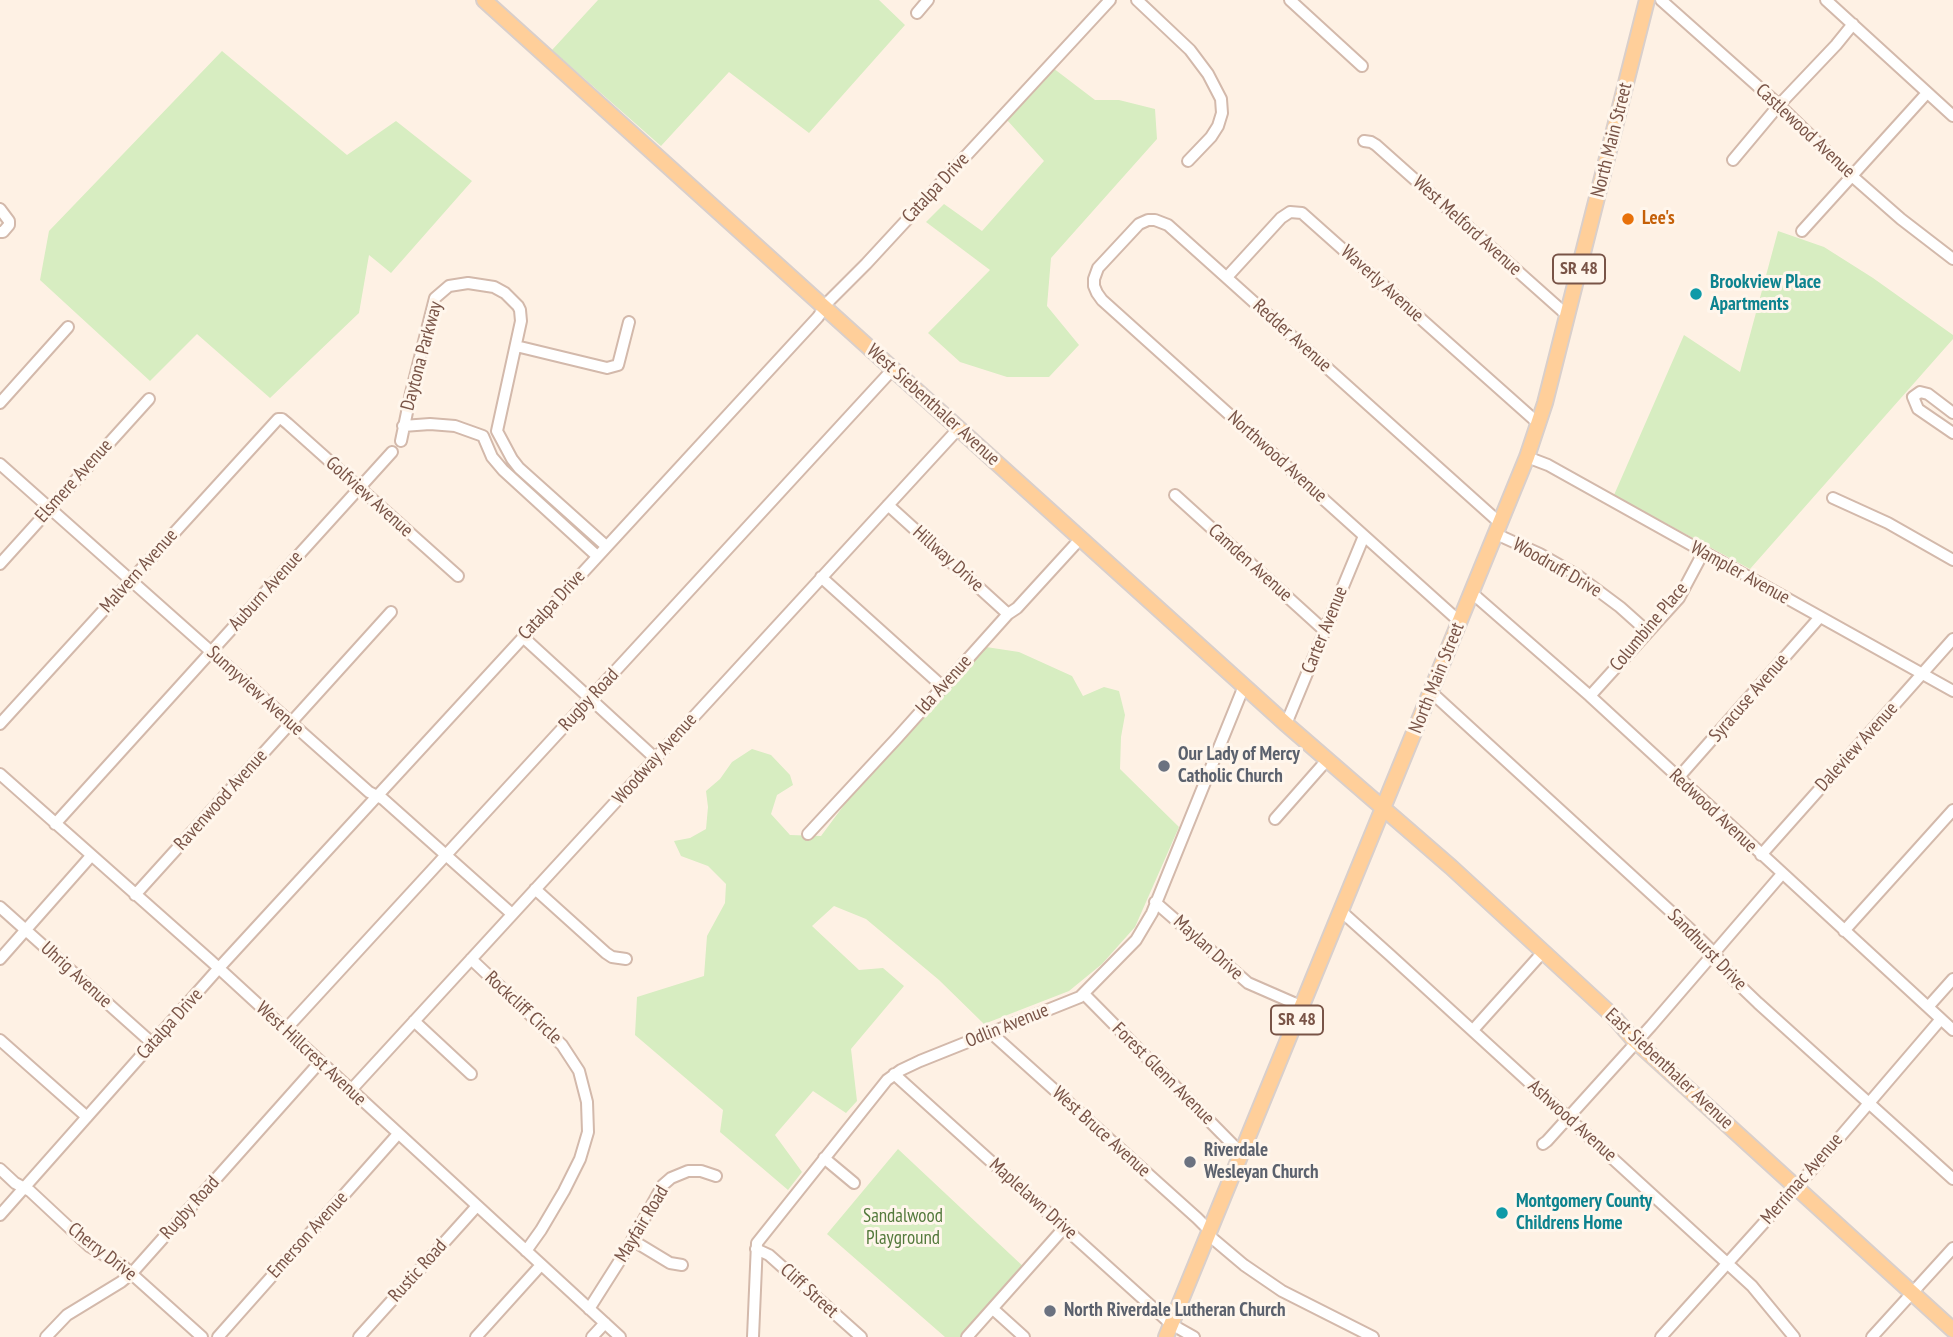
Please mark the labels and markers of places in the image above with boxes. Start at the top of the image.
place label: Lee's [1642,208,1675,230]
marker: Lee's [1620,211,1636,227]
place label: Brookview Place Apartments [1710,272,1821,316]
marker: Brookview Place Apartments [1688,286,1704,302]
place label: Our Lady of Mercy Catholic Church [1178,744,1300,788]
marker: Our Lady of Mercy Catholic Church [1156,758,1172,774]
place label: Riverdale Wesleyan Church [1204,1140,1318,1184]
marker: Riverdale Wesleyan Church [1182,1154,1198,1170]
place label: Montgomery County Childrens Home [1516,1191,1652,1235]
marker: Montgomery County Childrens Home [1494,1205,1510,1221]
place label: North Riverdale Lutheran Church [1064,1300,1286,1322]
marker: North Riverdale Lutheran Church [1042,1303,1058,1319]

